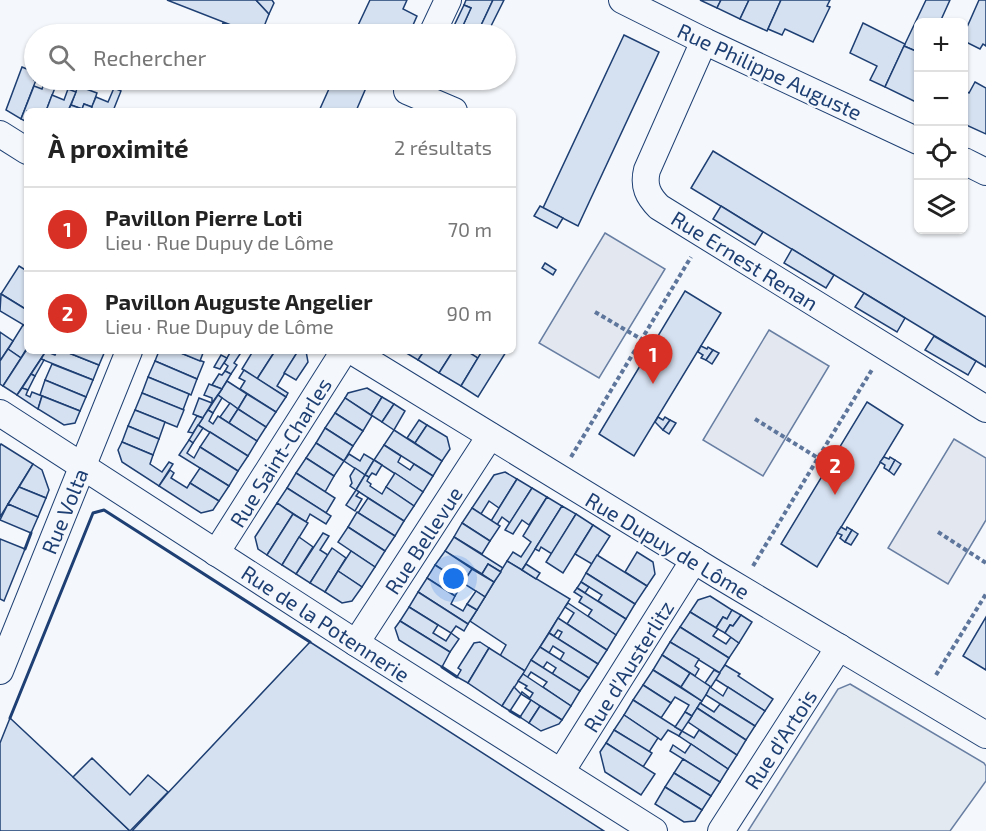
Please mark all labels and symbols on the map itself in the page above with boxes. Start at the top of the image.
street label: Rue Philippe Auguste [674,17,866,125]
street label: Rue Ernest Renan [667,205,823,315]
pin: 1 [634,334,672,384]
street label: Rue Saint-Charles [224,373,336,531]
pin: 2 [816,446,854,495]
street label: Rue Volta [36,465,92,557]
street label: Rue Bellevue [379,481,467,599]
street label: Rue Dupuy de Lôme [582,486,754,604]
street label: Rue de la Potennerie [237,559,415,687]
your location [439,564,468,593]
street label: Rue d'Austerlitz [578,596,678,736]
street label: Rue d'Artois [739,684,821,794]

